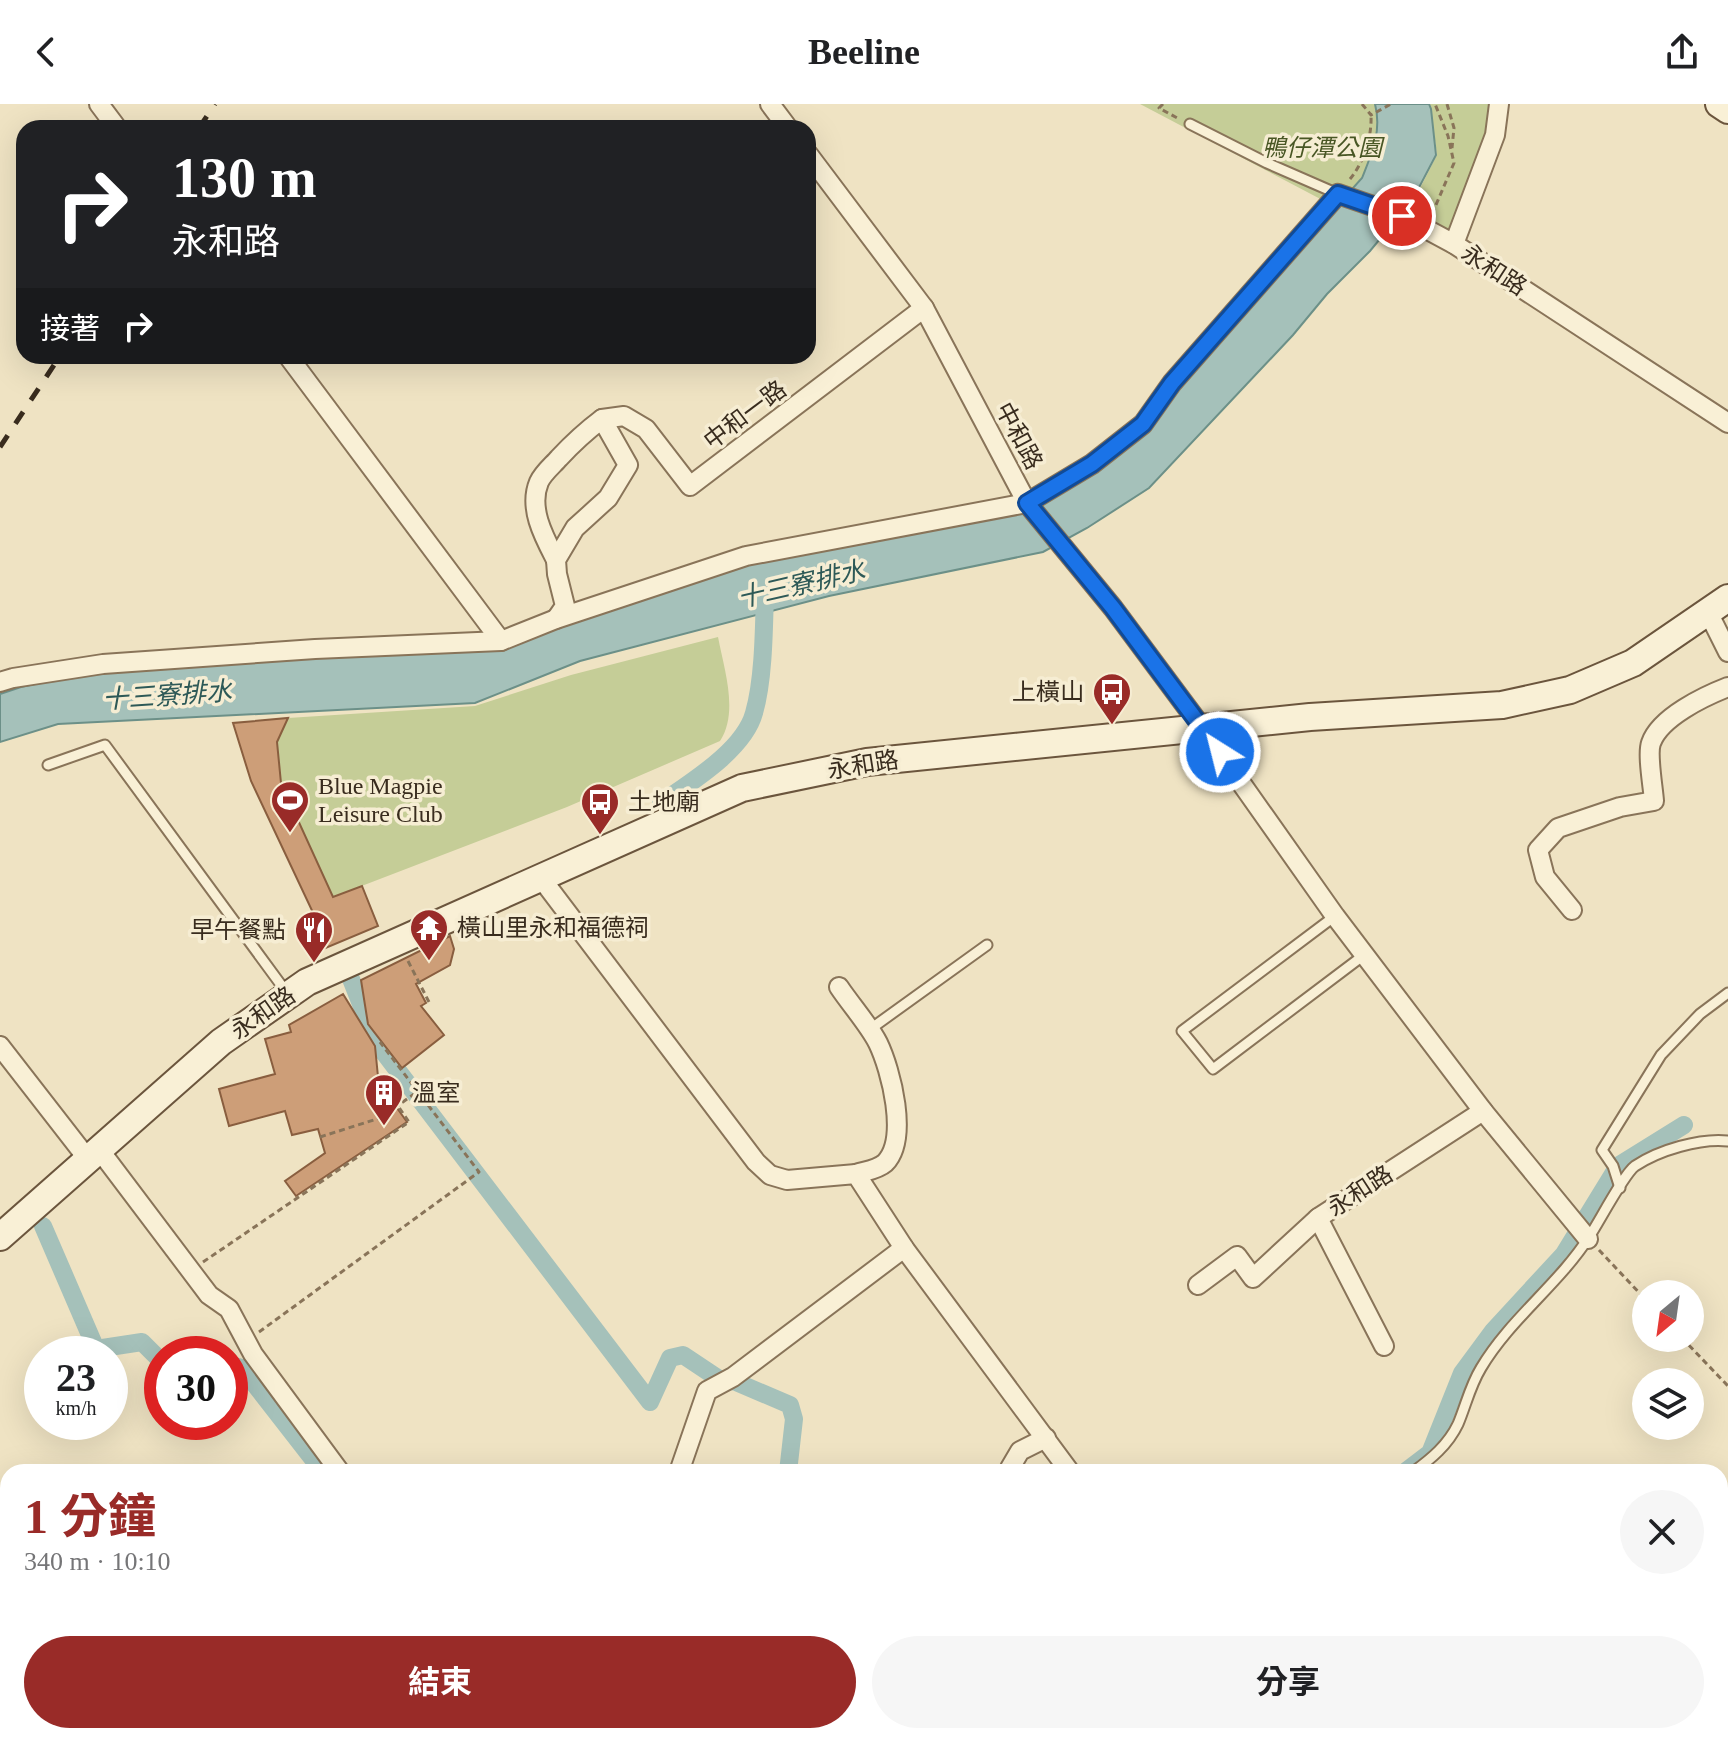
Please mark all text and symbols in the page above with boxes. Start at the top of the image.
icon: back [24,30,68,74]
icon: share [1660,30,1704,74]
text: Beeline [808,32,920,72]
park label: 鴨仔潭公園 [1262,135,1385,161]
text: 130 m [172,147,317,209]
icon: right [40,152,144,256]
pin [1368,182,1436,250]
icon: arrive [1380,194,1424,238]
text: 永和路 [172,222,280,262]
street label: 永和路 [1457,239,1531,301]
icon: right [116,304,160,348]
text: 接著 [40,312,100,345]
street label: 中和一路 [699,376,791,454]
street label: 中和路 [991,398,1047,474]
water label: 十三寮排水 [735,556,869,613]
bus stop icon: 上橫山 [1091,671,1133,726]
water label: 十三寮排水 [101,676,234,714]
place label: 上橫山 [1012,679,1084,705]
position arrow [1178,710,1262,794]
street label: 永和路 [825,747,901,783]
place label: Blue Magpie Leisure Club [318,773,443,827]
sports icon: Blue Magpie Leisure Club [269,779,311,834]
bus stop icon: 土地廟 [579,781,621,836]
place label: 土地廟 [628,789,700,815]
temple icon: 橫山里永和福德祠 [408,907,450,962]
restaurant icon: 早午餐點 [293,909,335,964]
place label: 橫山里永和福德祠 [457,915,649,941]
place label: 早午餐點 [190,917,286,943]
street label: 永和路 [226,982,300,1044]
building icon: 溫室 [363,1072,405,1127]
place label: 溫室 [412,1080,460,1106]
street label: 永和路 [1323,1160,1397,1222]
north arrow [1632,1280,1704,1352]
map controls [1632,1280,1704,1440]
speed limit sign: 30 [144,1336,248,1440]
text: 23 [56,1355,96,1400]
button: layers [1632,1368,1704,1440]
text: km/h [55,1397,97,1419]
text: 1 分鐘 [24,1490,156,1543]
button: close [1620,1490,1704,1574]
text: 340 m · 10:10 [24,1547,171,1576]
button: 結束 [24,1636,856,1728]
button: 分享 [872,1636,1704,1728]

